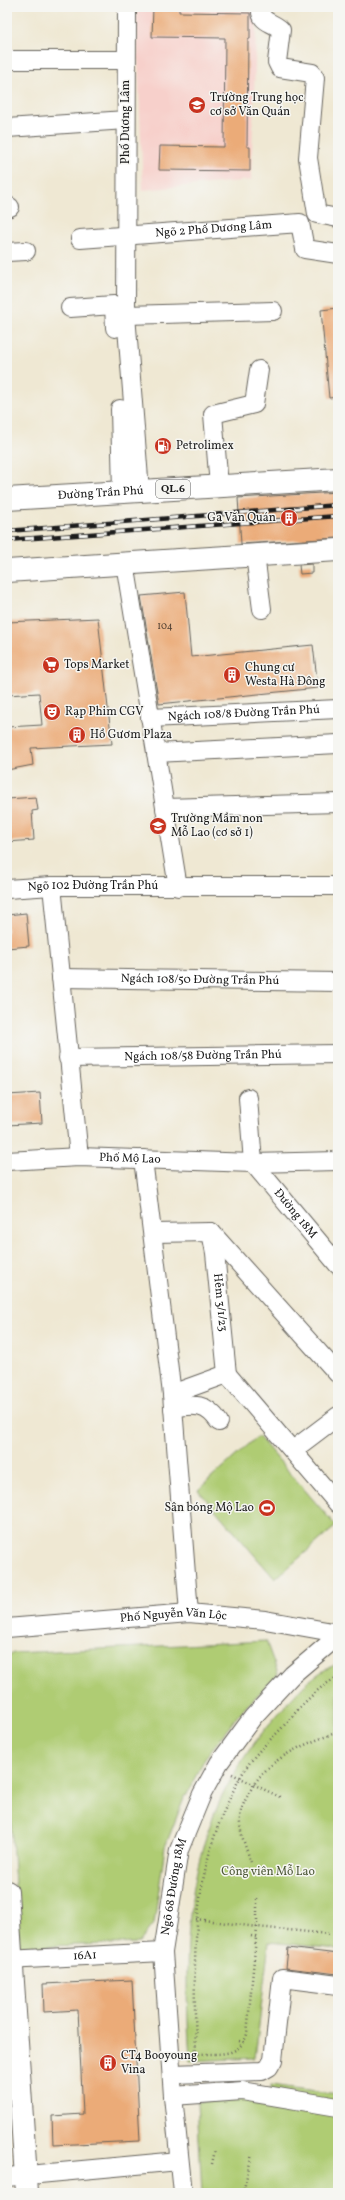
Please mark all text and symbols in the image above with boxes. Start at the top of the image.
street label: Phố Dương Lâm [118,79,134,164]
place label: Trường Trung học cơ sở Văn Quán [210,90,304,120]
school or university icon: Trường Trung học cơ sở Văn Quán [187,95,207,115]
street label: Ngõ 2 Phố Dương Lâm [155,217,273,242]
fuel station icon: Petrolimex [153,436,173,456]
place label: Petrolimex [176,438,234,454]
road number: QL.6 [156,480,190,498]
street label: Đường Trần Phú [57,483,144,504]
building icon: Ga Văn Quán [279,508,299,528]
place label: Ga Văn Quán [207,510,276,526]
house number: 104 [157,619,173,633]
supermarket icon: Tops Market [41,655,61,675]
place label: Tops Market [64,657,129,673]
place label: Chung cư Westa Hà Đông [245,660,325,690]
building icon: Chung cư Westa Hà Đông [222,665,242,685]
theatre icon: Rạp Phim CGV [42,702,62,722]
street label: Ngách 108/8 Đường Trần Phú [168,702,320,725]
place label: Rạp Phim CGV [65,704,144,720]
building icon: Hồ Gươm Plaza [67,725,87,745]
place label: Hồ Gươm Plaza [90,727,172,743]
place label: Trường Mầm non Mỗ Lao (cơ sở 1) [171,811,263,841]
school or university icon: Trường Mầm non Mỗ Lao (cơ sở 1) [148,816,168,836]
street label: Ngõ 102 Đường Trần Phú [27,878,158,896]
street label: Ngách 108/50 Đường Trần Phú [121,971,280,989]
street label: Ngách 108/58 Đường Trần Phú [124,1047,282,1065]
street label: Phố Mộ Lao [99,1150,161,1168]
street label: Đường 18M [270,1185,321,1242]
street label: Hẻm 3/1/23 [209,1272,231,1332]
sports icon: Sân bóng Mộ Lao [257,1498,277,1518]
place label: Sân bóng Mộ Lao [164,1500,254,1516]
street label: Phố Nguyễn Văn Lộc [119,1605,228,1627]
street label: Ngõ 68 Đường 18M [158,1836,191,1937]
park label: Công viên Mỗ Lao [221,1864,315,1880]
street label: 16A1 [73,1947,97,1965]
place label: CT4 Booyoung Vina [121,2048,197,2078]
building icon: CT4 Booyoung Vina [98,2053,118,2073]

